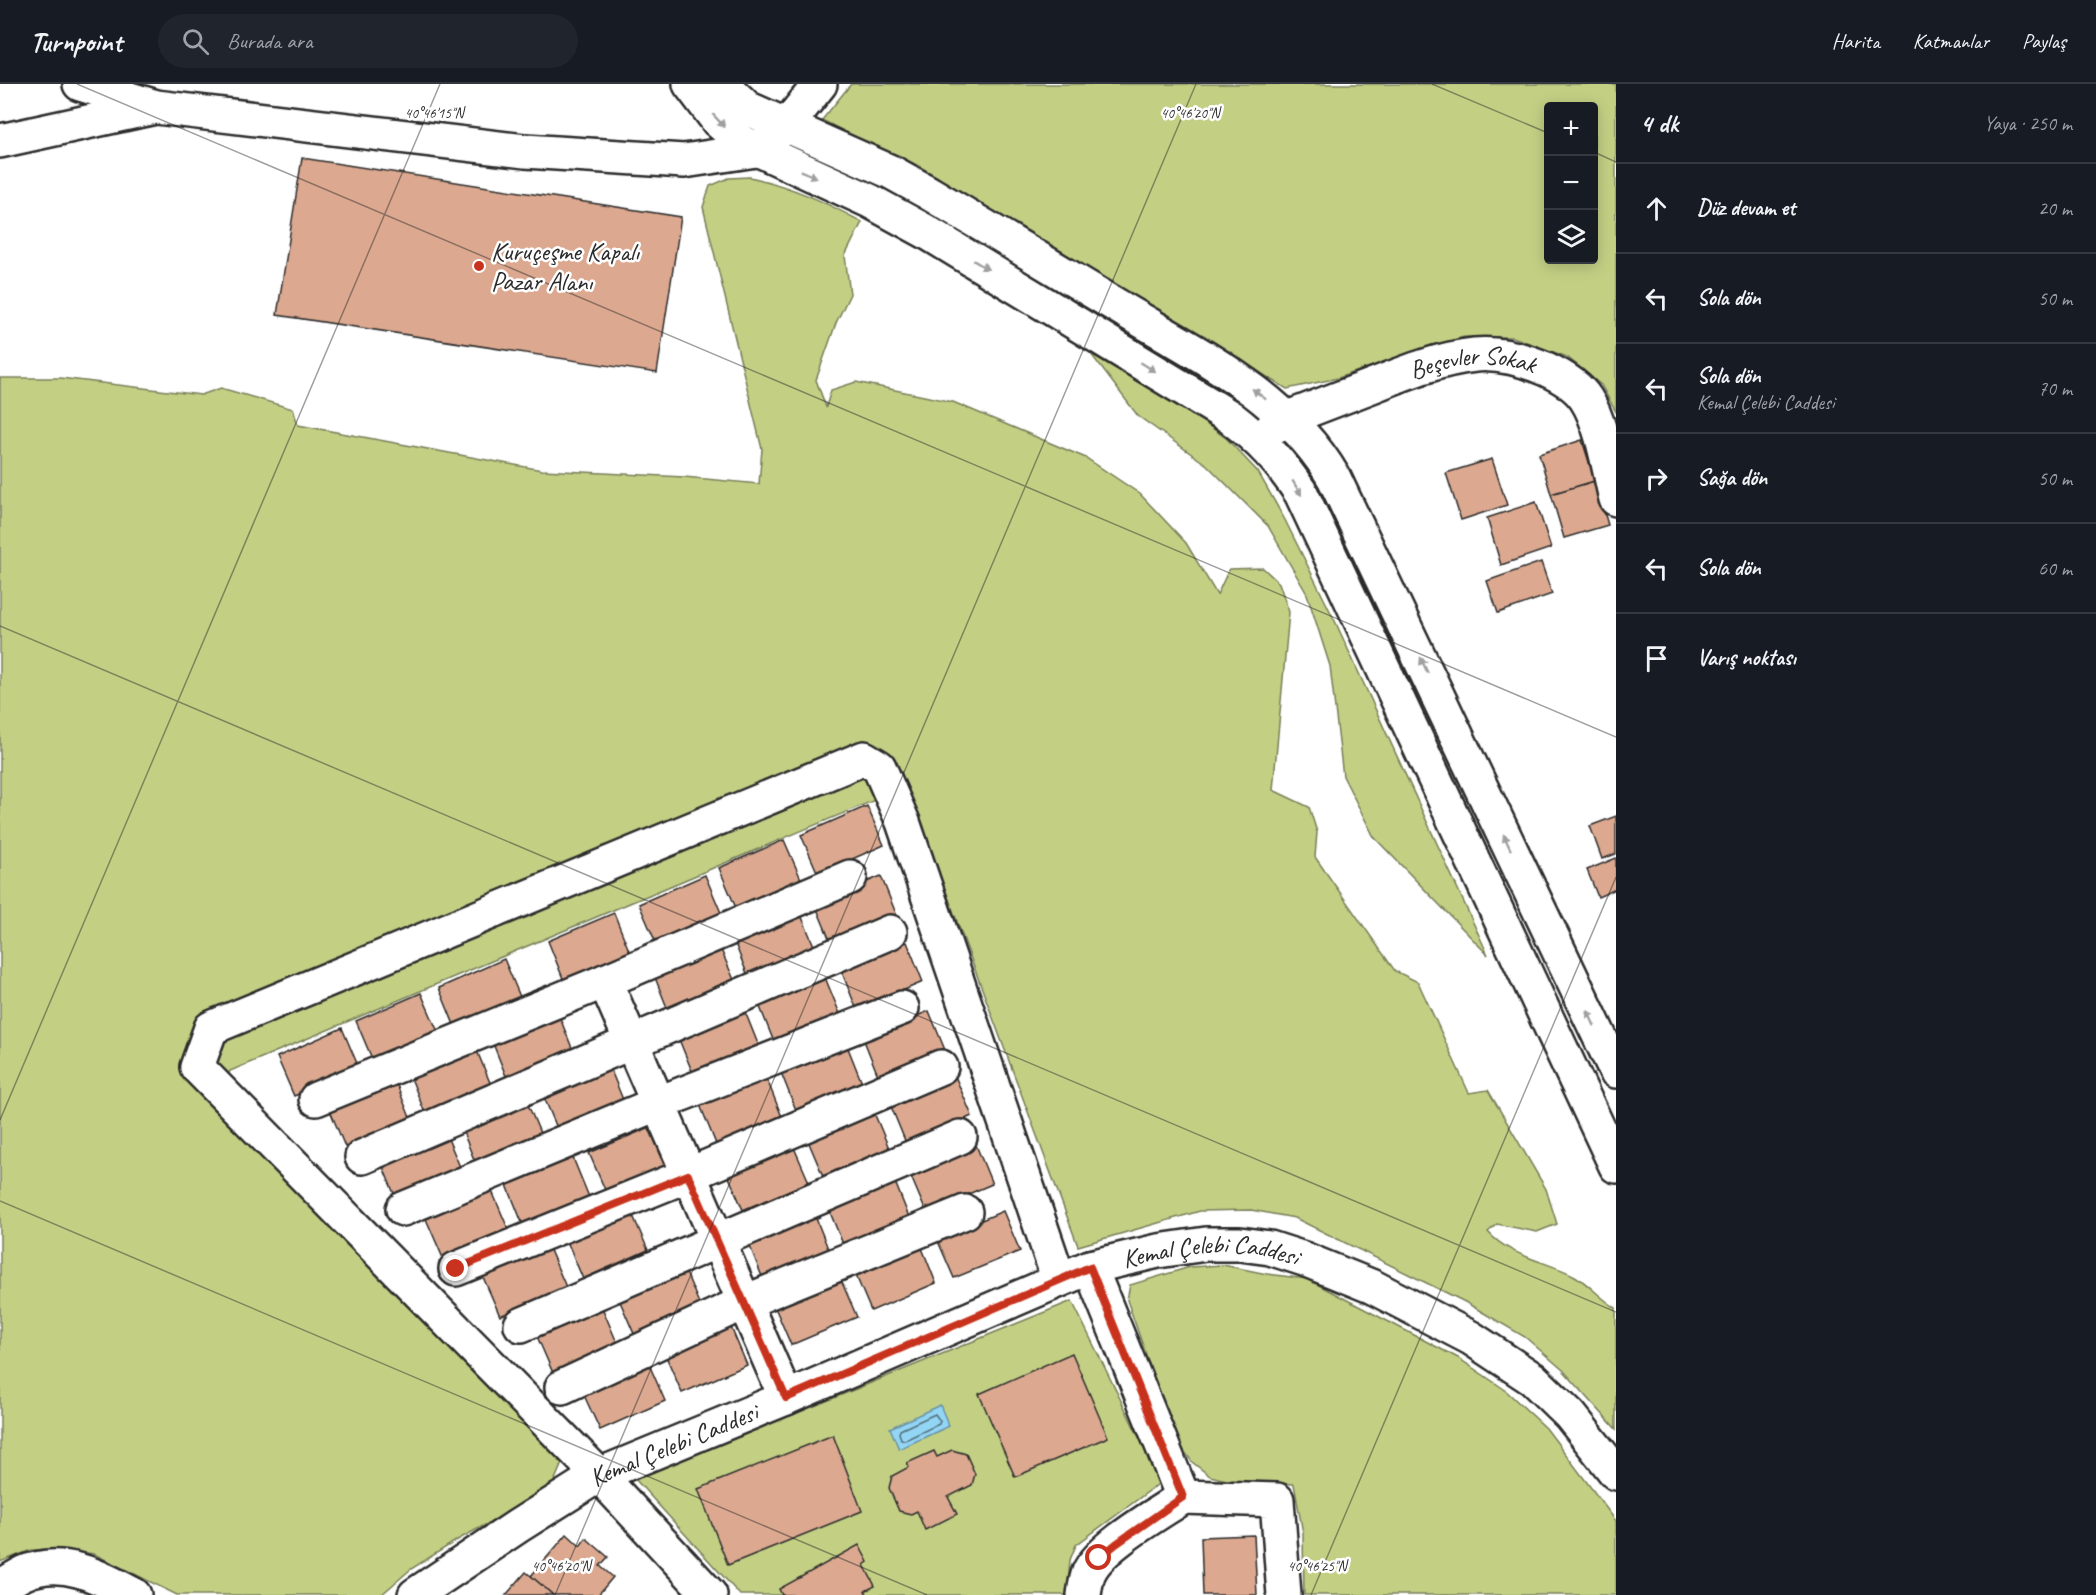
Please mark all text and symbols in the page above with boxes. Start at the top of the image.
search box [158,14,578,68]
text: Turnpoint [30,24,122,59]
icon: search [179,25,212,58]
text: Burada ara [227,27,313,55]
text: Harita [1832,28,1880,54]
text: Katmanlar [1913,28,1989,54]
text: Paylaş [2022,28,2066,54]
map controls [1544,102,1598,264]
button: + [1544,102,1598,156]
text: 40°46'15"N [404,104,467,123]
text: 40°46'20"N [1160,104,1223,123]
text: 4 dk [1640,107,1678,140]
text: Yaya · 250 m [1984,111,2072,136]
one-way arrow [712,113,725,128]
button: − [1544,156,1598,210]
one-way arrow [801,169,818,178]
icon: ahead [1640,192,1673,225]
text: Düz devam et [1697,194,1795,222]
text: 20 m [2038,196,2072,221]
button: layers [1544,210,1598,264]
place label: Kuruçeşme Kapalı Pazar Alanı [491,235,640,298]
marker: Kuruçeşme Kapalı Pazar Alanı [472,259,486,273]
one-way arrow [973,259,989,270]
icon: left [1640,282,1673,315]
text: Sola dön [1697,284,1761,312]
text: 50 m [2038,286,2072,311]
street label: Beşevler Sokak [1405,338,1542,387]
one-way arrow [1139,361,1156,372]
text: Sola dön [1697,362,1761,390]
icon: left [1640,372,1673,405]
text: 70 m [2038,376,2072,401]
one-way arrow [1252,389,1267,401]
text: Kemal Çelebi Caddesi [1697,390,1835,415]
icon: right [1640,462,1673,495]
text: Sağa dön [1697,464,1767,492]
text: 50 m [2038,466,2072,491]
one-way arrow [1291,480,1302,496]
icon: left [1640,552,1673,585]
text: Sola dön [1697,554,1761,582]
text: 60 m [2038,556,2072,581]
icon: arrive [1640,642,1673,675]
text: Varış noktası [1697,644,1796,672]
one-way arrow [1419,657,1428,674]
one-way arrow [1503,833,1512,850]
one-way arrow [1586,1009,1595,1026]
street label: Kemal Çelebi Caddesi [1119,1227,1307,1275]
route end [442,1255,468,1281]
street label: Kemal Çelebi Caddesi [582,1394,765,1494]
route start [1085,1544,1111,1570]
text: 40°46'20"N [531,1557,594,1576]
text: 40°46'25"N [1287,1557,1350,1576]

